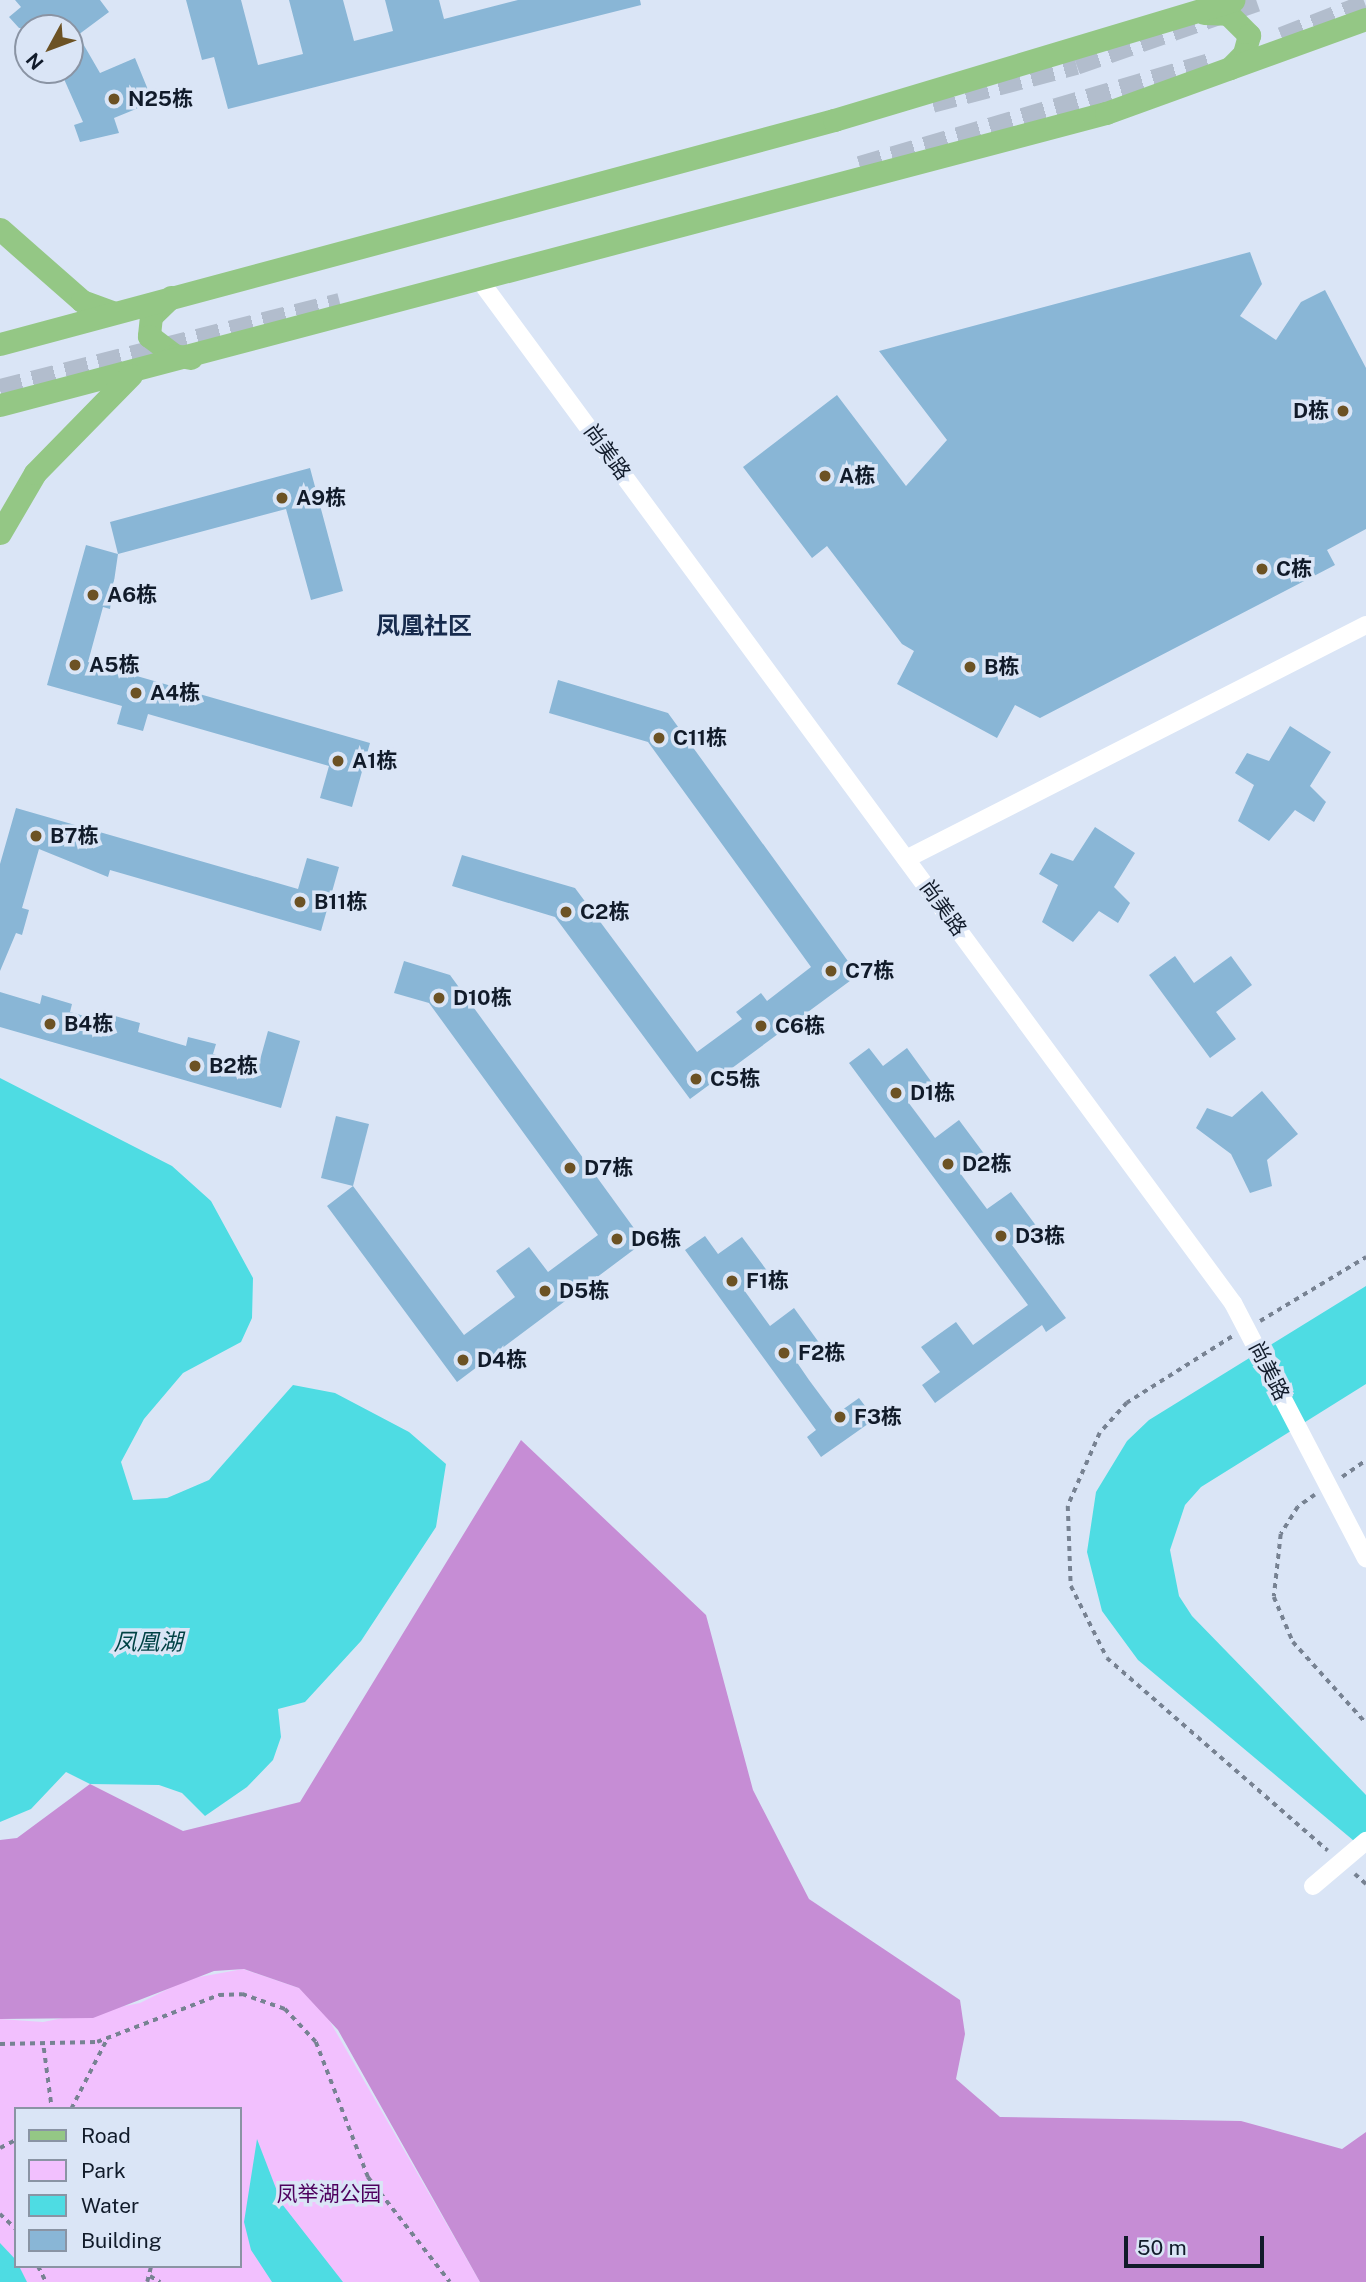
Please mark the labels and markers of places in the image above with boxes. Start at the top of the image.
place label: N25栋 [128,86,193,112]
marker: N25栋 [106,91,122,107]
place label: D栋 [1293,398,1329,424]
marker: D栋 [1335,403,1351,419]
place label: A栋 [839,463,875,489]
marker: A栋 [817,468,833,484]
place label: A9栋 [296,485,346,511]
marker: A9栋 [274,490,290,506]
place label: C栋 [1276,556,1312,582]
marker: C栋 [1254,561,1270,577]
place label: A6栋 [107,582,157,608]
marker: A6栋 [85,587,101,603]
place label: A5栋 [89,652,139,678]
place label: B栋 [984,654,1019,680]
marker: A5栋 [67,657,83,673]
marker: B栋 [962,659,978,675]
place label: A4栋 [150,680,200,706]
marker: A4栋 [128,685,144,701]
place label: C11栋 [673,725,727,751]
marker: C11栋 [651,730,667,746]
place label: A1栋 [352,748,397,774]
marker: A1栋 [330,753,346,769]
place label: B7栋 [50,823,99,849]
marker: B7栋 [28,828,44,844]
place label: B11栋 [314,889,367,915]
marker: B11栋 [292,894,308,910]
place label: C2栋 [580,899,629,925]
marker: C2栋 [558,904,574,920]
place label: C7栋 [845,958,894,984]
marker: C7栋 [823,963,839,979]
place label: D10栋 [453,985,512,1011]
marker: D10栋 [431,990,447,1006]
place label: B4栋 [64,1011,113,1037]
place label: C6栋 [775,1013,825,1039]
marker: B4栋 [42,1016,58,1032]
marker: C6栋 [753,1018,769,1034]
place label: B2栋 [209,1053,258,1079]
marker: B2栋 [187,1058,203,1074]
place label: C5栋 [710,1066,760,1092]
marker: C5栋 [688,1071,704,1087]
place label: D1栋 [910,1080,955,1106]
marker: D1栋 [888,1085,904,1101]
place label: D2栋 [962,1151,1011,1177]
place label: D7栋 [584,1155,633,1181]
marker: D2栋 [940,1156,956,1172]
marker: D7栋 [562,1160,578,1176]
place label: D3栋 [1015,1223,1065,1249]
place label: D6栋 [631,1226,681,1252]
marker: D3栋 [993,1228,1009,1244]
marker: D6栋 [609,1231,625,1247]
place label: F1栋 [746,1268,789,1294]
marker: F1栋 [724,1273,740,1289]
place label: D5栋 [559,1278,609,1304]
marker: D5栋 [537,1283,553,1299]
place label: F2栋 [798,1340,845,1366]
marker: F2栋 [776,1345,792,1361]
place label: D4栋 [477,1347,527,1373]
marker: D4栋 [455,1352,471,1368]
place label: F3栋 [854,1404,902,1430]
marker: F3栋 [832,1409,848,1425]

